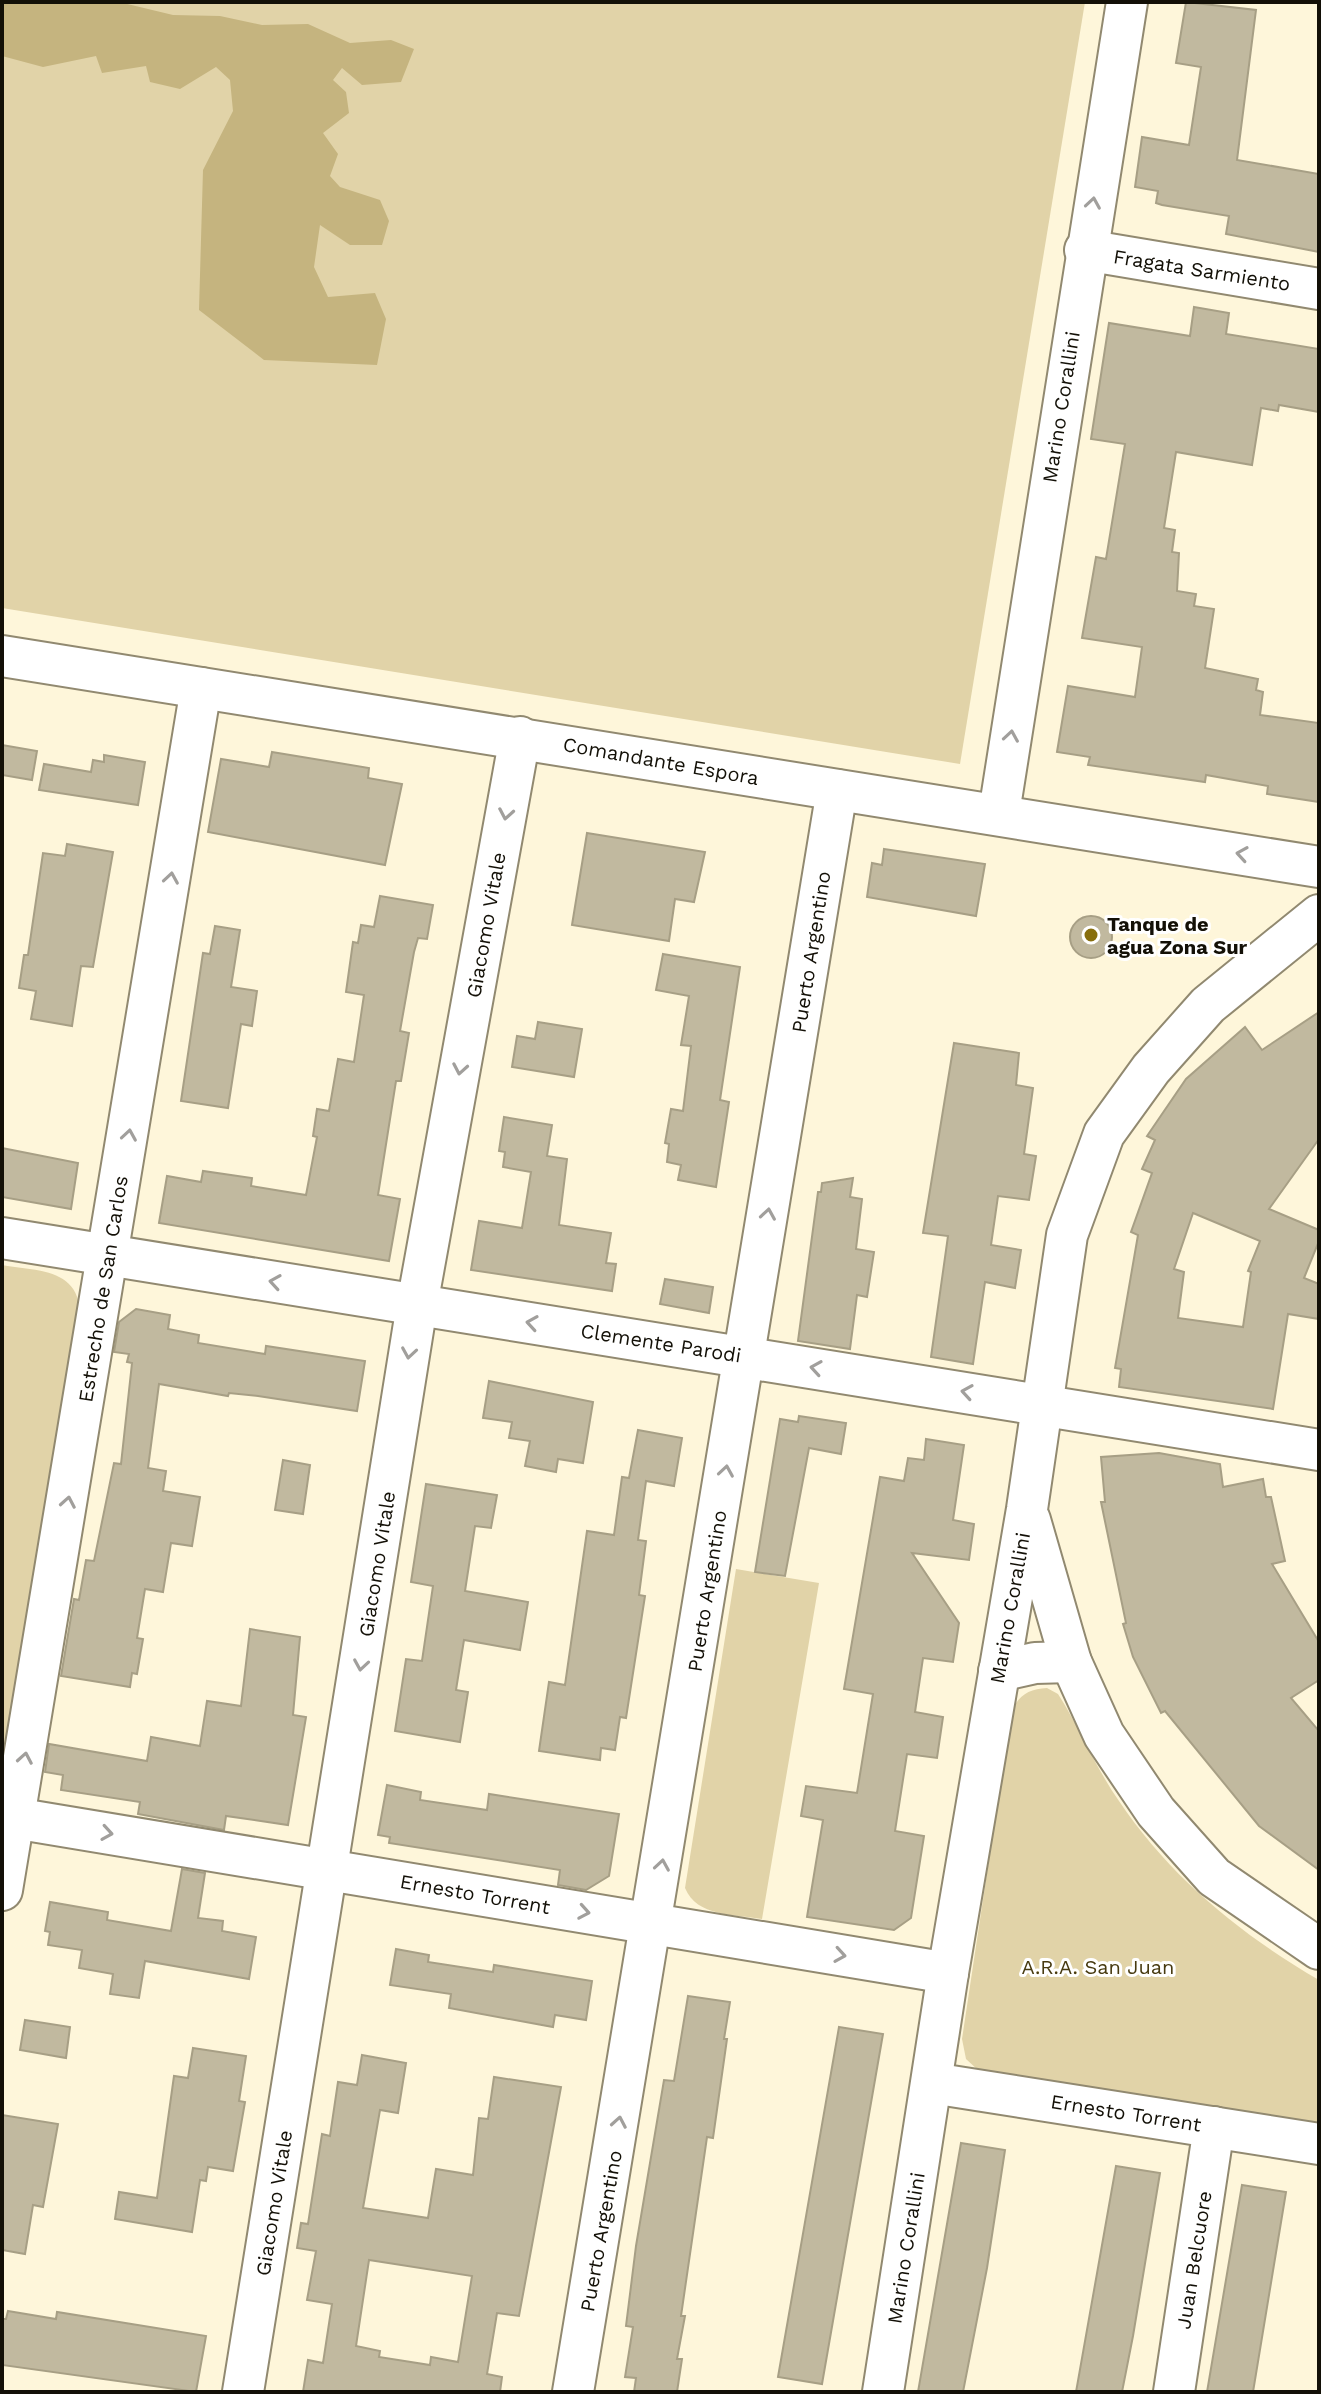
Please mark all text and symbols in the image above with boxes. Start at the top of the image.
one-way arrow [1084,196,1101,209]
street label: Fragata Sarmiento [1112,244,1292,296]
street label: Marino Corallini [1037,329,1085,485]
one-way arrow [1002,729,1019,743]
street label: Comandante Espora [561,732,761,790]
one-way arrow [499,807,516,820]
one-way arrow [1235,846,1249,863]
street label: Giacomo Vitale [461,850,511,1000]
street label: Puerto Argentino [786,869,836,1035]
one-way arrow [161,871,178,885]
place label: Tanque de agua Zona Sur [1107,912,1248,959]
marker: Tanque de agua Zona Sur [1082,926,1100,944]
one-way arrow [452,1063,469,1076]
one-way arrow [120,1128,137,1141]
street label: Estrecho de San Carlos [73,1174,133,1404]
one-way arrow [759,1207,776,1221]
one-way arrow [268,1274,282,1291]
one-way arrow [525,1315,538,1332]
street label: Clemente Parodi [579,1318,743,1368]
one-way arrow [401,1346,418,1360]
one-way arrow [809,1360,823,1377]
one-way arrow [960,1384,974,1401]
one-way arrow [717,1464,734,1477]
street label: Giacomo Vitale [354,1489,400,1639]
one-way arrow [58,1495,75,1508]
street label: Puerto Argentino [682,1508,732,1674]
street label: Marino Corallini [985,1531,1035,1685]
one-way arrow [353,1658,370,1672]
one-way arrow [15,1751,32,1765]
one-way arrow [100,1824,113,1841]
one-way arrow [653,1859,670,1872]
street label: Ernesto Torrent [398,1869,553,1919]
one-way arrow [577,1903,591,1920]
one-way arrow [834,1946,847,1963]
park label: A.R.A. San Juan [1022,1955,1174,1979]
street label: Ernesto Torrent [1049,2089,1204,2137]
one-way arrow [610,2115,627,2129]
street label: Giacomo Vitale [251,2128,297,2278]
street label: Puerto Argentino [575,2148,627,2314]
street label: Marino Corallini [882,2170,930,2326]
street label: Juan Belcuore [1171,2189,1217,2331]

